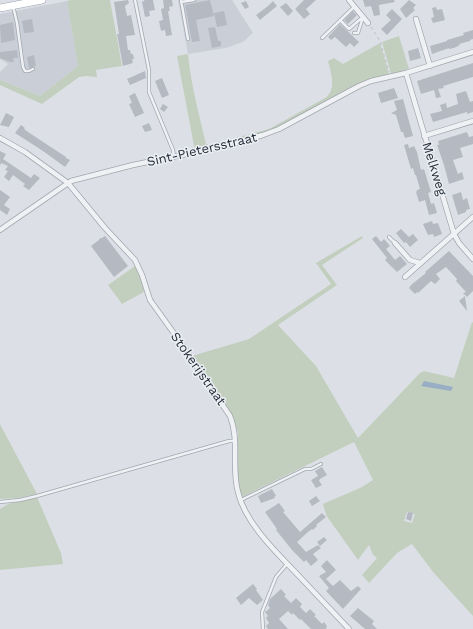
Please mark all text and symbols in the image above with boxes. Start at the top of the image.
street label: Sint-Pietersstraat [145,130,259,170]
street label: Melkweg [419,140,449,198]
street label: Stokerijstraat [167,329,229,409]

